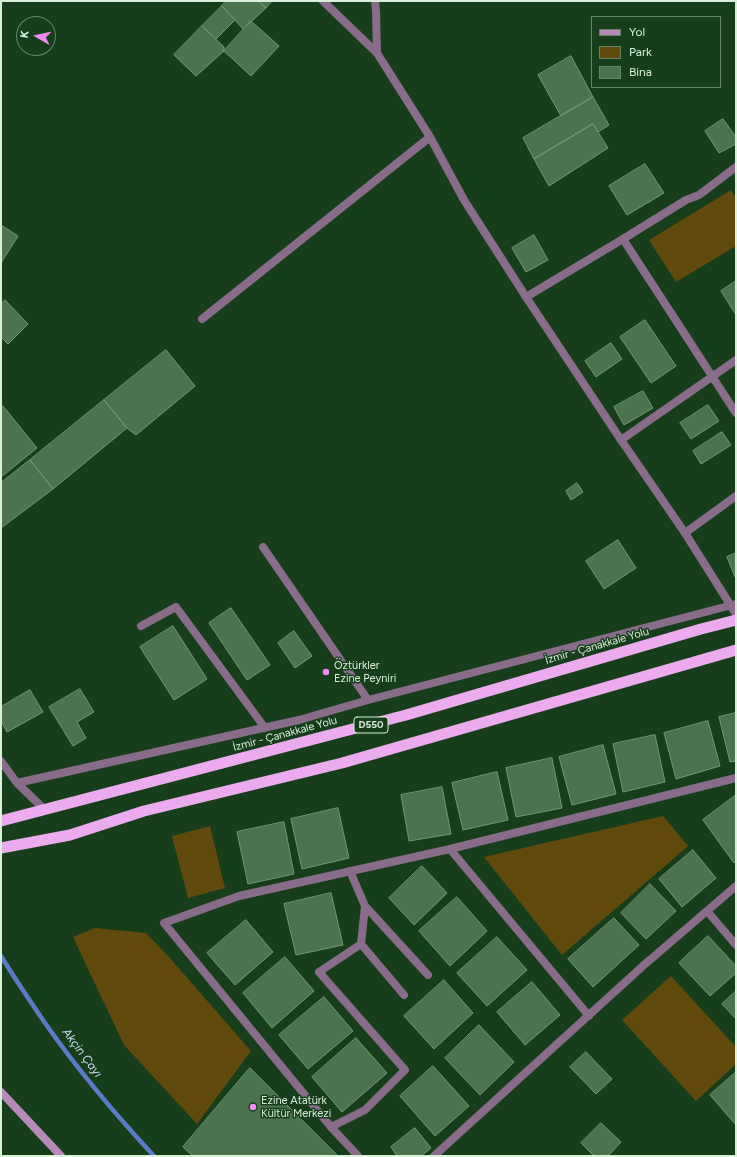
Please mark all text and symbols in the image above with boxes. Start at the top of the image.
north arrow [16,16,56,56]
legend [591,16,721,88]
text: Yol [629,25,645,39]
text: K [18,30,32,39]
text: Park [629,45,652,59]
text: Bina [629,65,652,79]
street label: İzmir - Çanakkale Yolu [543,625,651,667]
place label: Öztürkler Ezine Peyniri [334,659,396,685]
marker: Öztürkler Ezine Peyniri [321,667,331,677]
street label: İzmir - Çanakkale Yolu [231,714,339,754]
road number: D550 [354,717,388,733]
water label: Akçin Çayı [59,1026,105,1080]
place label: Ezine Atatürk Kültür Merkezi [261,1094,331,1120]
marker: Ezine Atatürk Kültür Merkezi [248,1102,258,1112]

